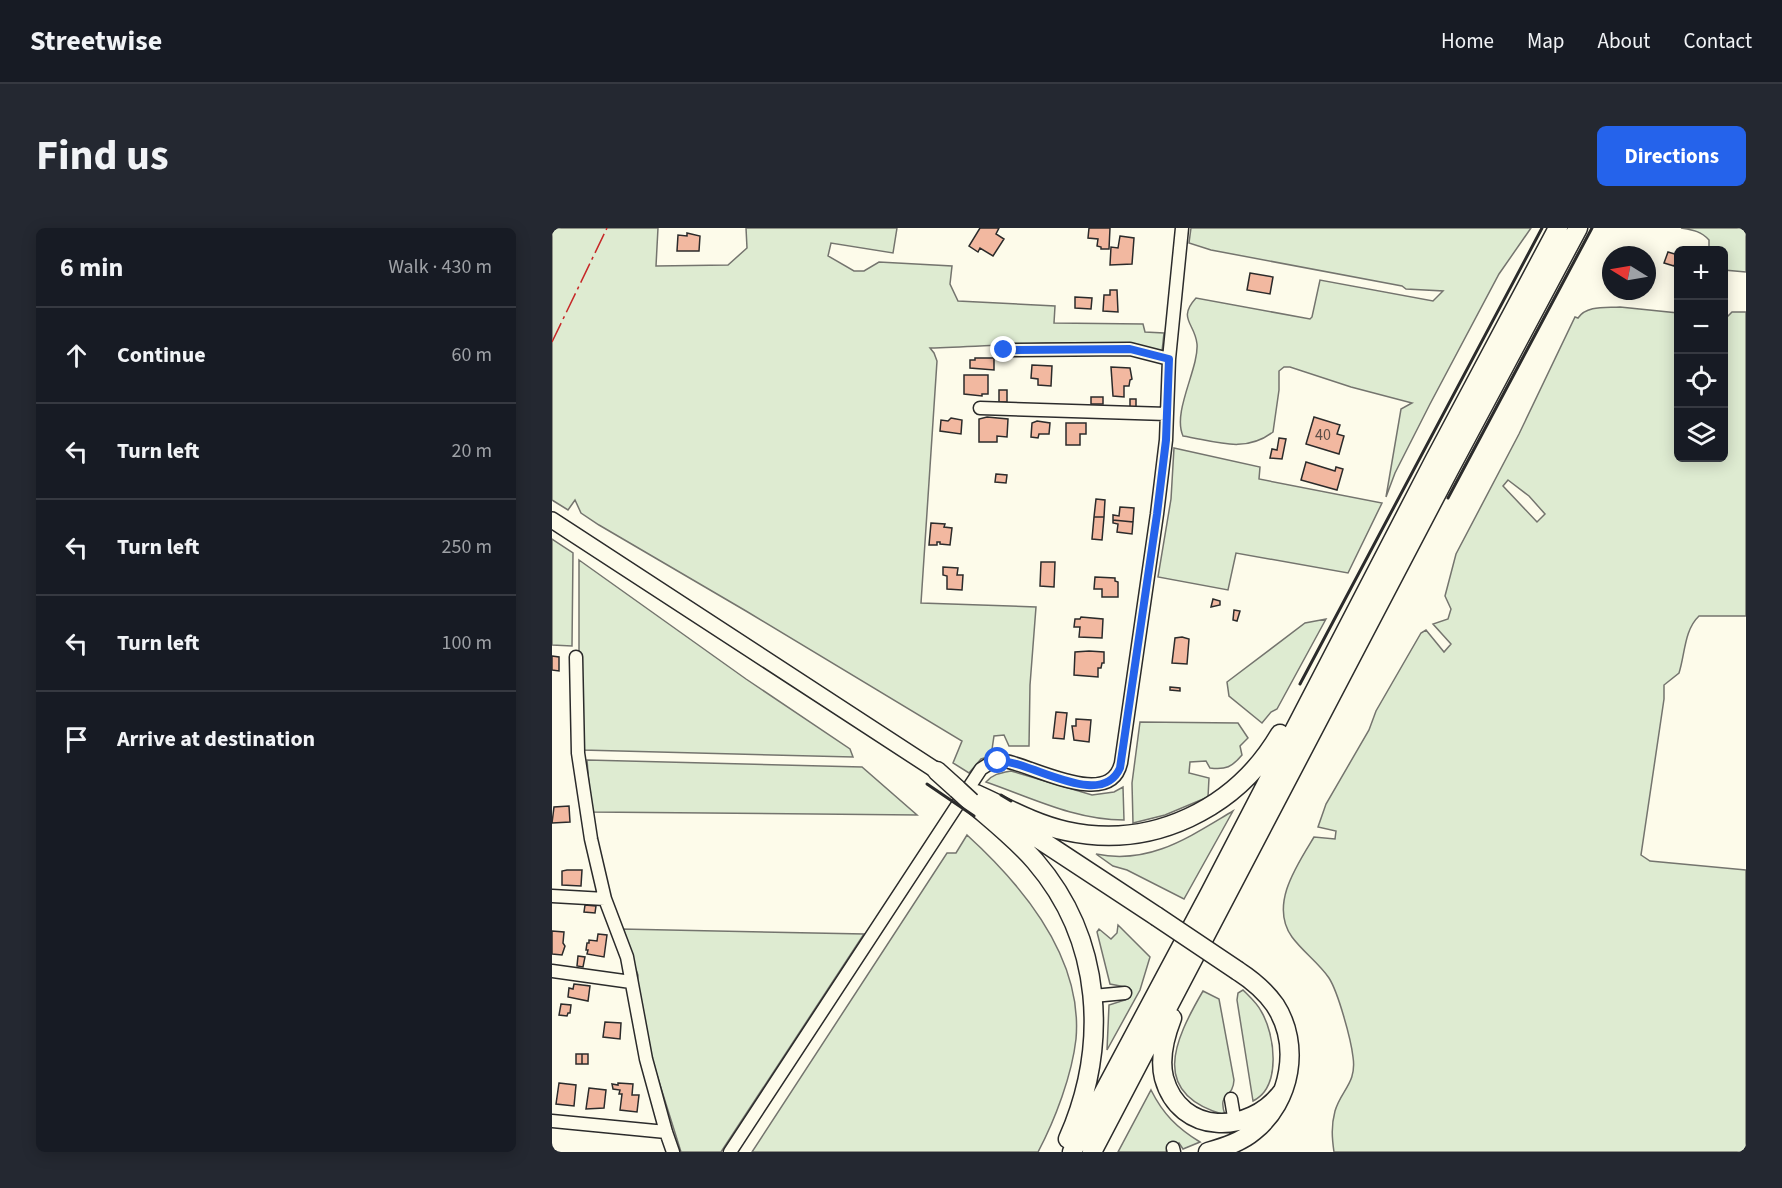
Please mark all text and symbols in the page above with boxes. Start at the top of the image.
text: Streetwise [30,21,162,61]
text: Home [1441,26,1494,56]
text: Map [1527,26,1565,56]
text: About [1598,26,1650,56]
text: Contact [1683,26,1752,56]
text: Find us [36,126,169,186]
button: Directions [1597,126,1746,186]
north arrow [1602,246,1656,300]
map controls [1674,246,1728,462]
button: + [1674,246,1728,300]
text: 6 min [60,249,123,286]
text: Walk · 430 m [388,253,492,281]
button: − [1674,300,1728,354]
route end [990,336,1016,362]
icon: ahead [60,339,93,372]
text: Continue [117,339,206,371]
text: 60 m [452,341,492,369]
button: locate [1674,354,1728,408]
button: layers [1674,408,1728,462]
house number: 40 [1315,424,1331,446]
icon: left [60,435,93,468]
text: Turn left [117,435,199,467]
text: 20 m [452,437,492,465]
icon: left [60,531,93,564]
text: Turn left [117,531,199,563]
text: 250 m [442,533,492,561]
icon: left [60,627,93,660]
text: Turn left [117,627,199,659]
text: 100 m [442,629,492,657]
icon: arrive [60,723,93,756]
text: Arrive at destination [117,723,315,755]
route start [984,747,1010,773]

